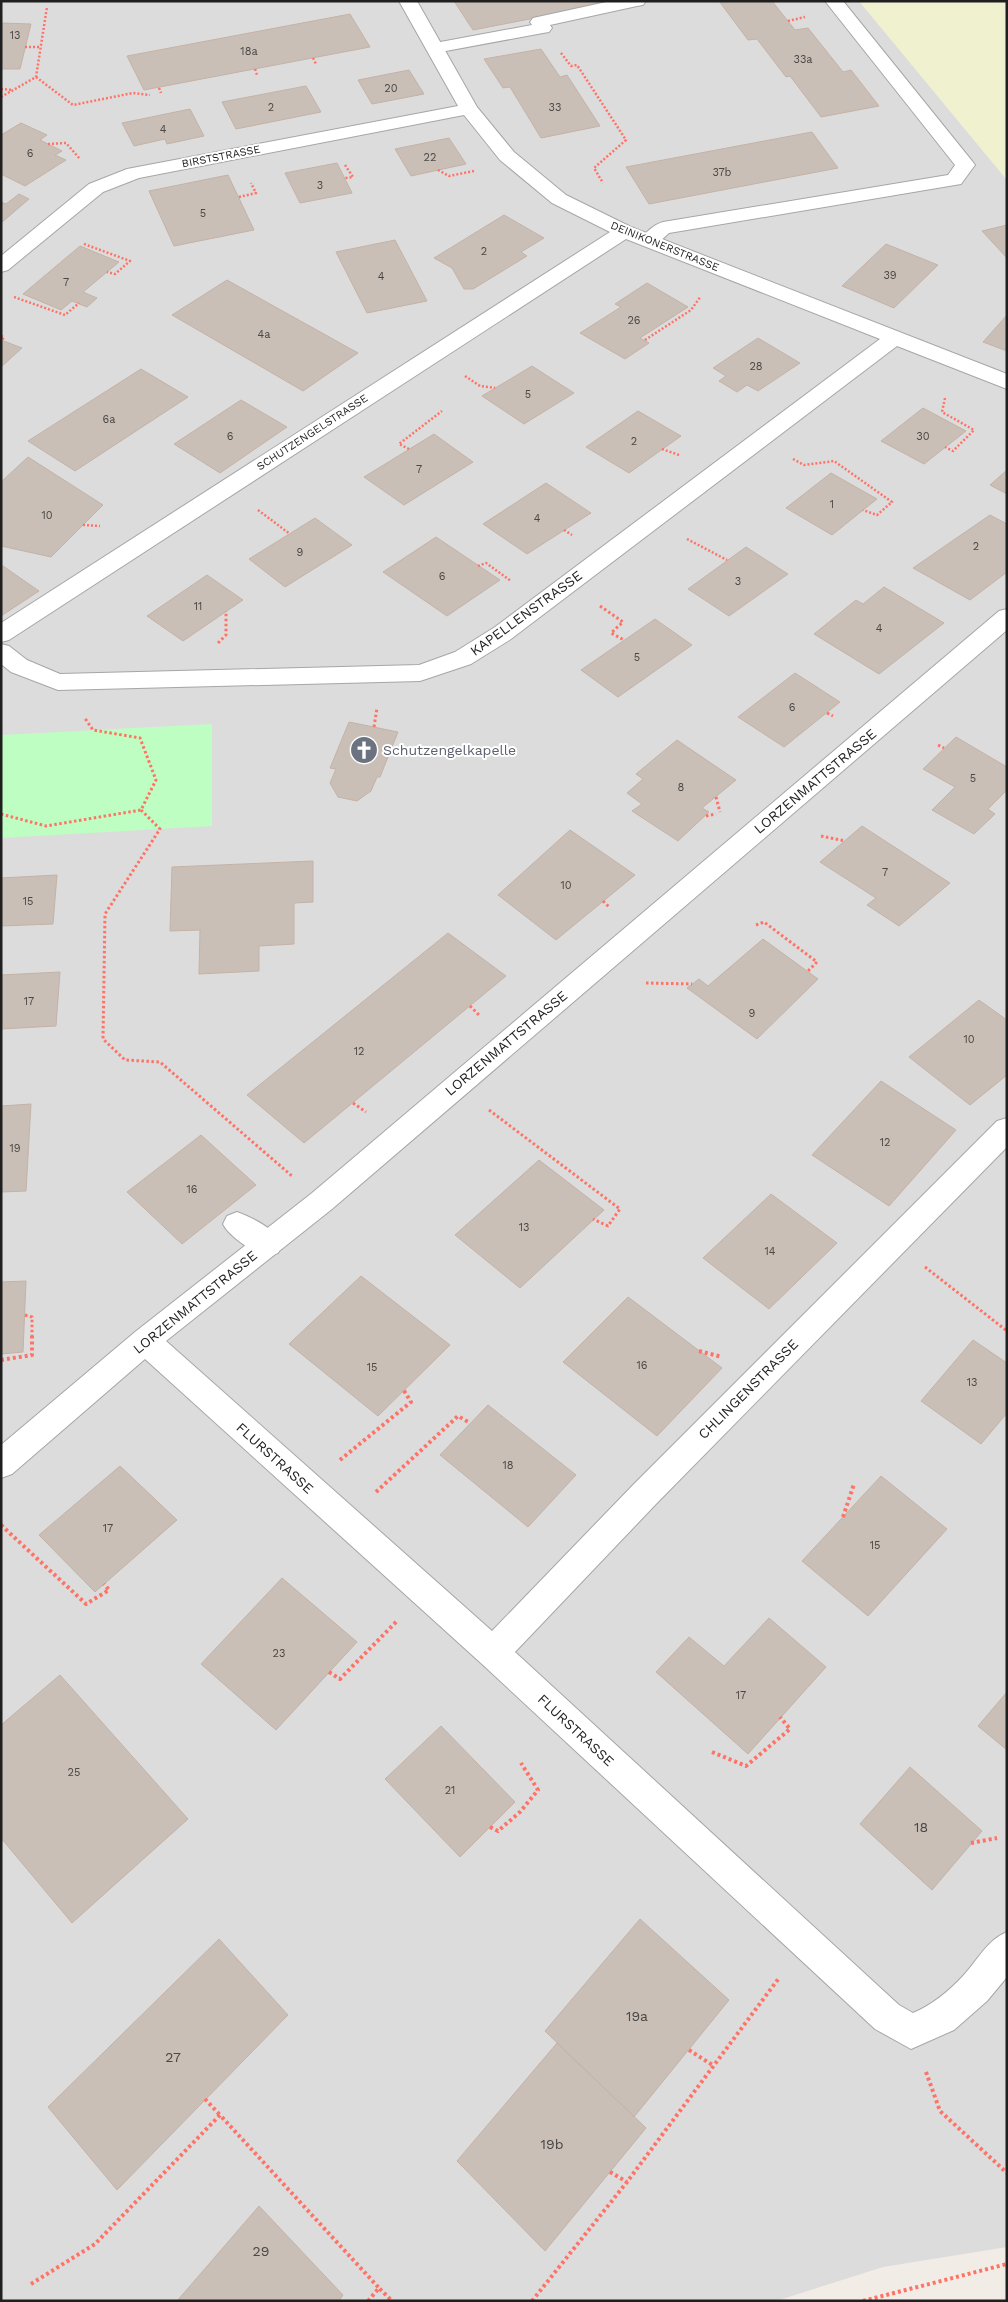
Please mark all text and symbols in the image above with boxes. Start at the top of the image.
house number: 13 [10,29,20,42]
house number: 18a [240,45,258,58]
house number: 33a [793,53,813,66]
house number: 20 [384,82,398,95]
house number: 2 [268,101,274,114]
house number: 33 [549,101,561,114]
house number: 4 [160,123,167,136]
street label: BIRSTSTRASSE [181,143,261,170]
house number: 6 [27,147,34,160]
house number: 22 [424,151,436,164]
house number: 37b [712,166,732,179]
house number: 3 [317,179,323,192]
house number: 5 [200,207,206,220]
street label: DEINIKONERSTRASSE [609,219,721,274]
house number: 2 [481,245,487,258]
house number: 39 [883,269,897,282]
house number: 4 [378,270,385,283]
house number: 7 [63,276,69,289]
house number: 26 [627,314,641,327]
house number: 4a [258,328,270,341]
house number: 28 [749,360,763,373]
house number: 5 [525,388,531,401]
street label: SCHUTZENGELSTRASSE [254,392,370,473]
house number: 6a [103,413,115,426]
house number: 6 [227,430,234,443]
house number: 30 [916,430,930,443]
house number: 2 [631,435,637,448]
house number: 7 [416,463,422,476]
house number: 1 [830,498,834,511]
house number: 10 [41,509,53,522]
house number: 4 [534,512,541,525]
house number: 2 [973,540,979,553]
house number: 9 [297,546,304,559]
street label: KAPELLENSTRASSE [467,567,585,659]
house number: 6 [439,570,446,583]
house number: 3 [735,575,741,588]
house number: 11 [194,600,202,613]
house number: 4 [876,622,883,635]
house number: 5 [634,651,640,664]
house number: 6 [789,701,796,714]
street label: LORZENMATTSTRASSE [751,725,879,837]
church icon: Schutzengelkapelle [349,735,379,765]
place label: Schutzengelkapelle [383,742,516,758]
house number: 5 [970,772,976,785]
house number: 8 [678,781,685,794]
house number: 7 [882,866,888,879]
house number: 10 [560,879,572,892]
house number: 15 [23,895,33,908]
street label: LORZENMATTSTRASSE [442,987,570,1099]
house number: 17 [24,995,34,1008]
house number: 9 [749,1007,756,1020]
house number: 10 [963,1033,975,1046]
house number: 12 [354,1045,364,1058]
house number: 12 [880,1136,890,1149]
house number: 19 [9,1142,21,1155]
house number: 16 [187,1183,198,1196]
house number: 13 [519,1221,529,1234]
house number: 14 [764,1245,776,1258]
street label: LORZENMATTSTRASSE [130,1247,260,1357]
street label: CHLINGENSTRASSE [695,1336,801,1442]
house number: 16 [637,1359,648,1372]
house number: 15 [367,1361,377,1374]
house number: 13 [967,1376,977,1389]
street label: FLURSTRASSE [233,1419,317,1497]
house number: 18 [502,1459,514,1472]
house number: 17 [103,1522,113,1535]
house number: 15 [870,1539,880,1552]
house number: 23 [273,1647,285,1660]
house number: 17 [736,1689,746,1702]
street label: FLURSTRASSE [535,1691,617,1769]
house number: 25 [68,1766,80,1779]
house number: 21 [445,1784,455,1797]
house number: 18 [914,1819,928,1835]
house number: 19a [626,2008,648,2024]
house number: 27 [165,2049,181,2065]
house number: 19b [541,2136,563,2152]
house number: 29 [253,2243,269,2259]

